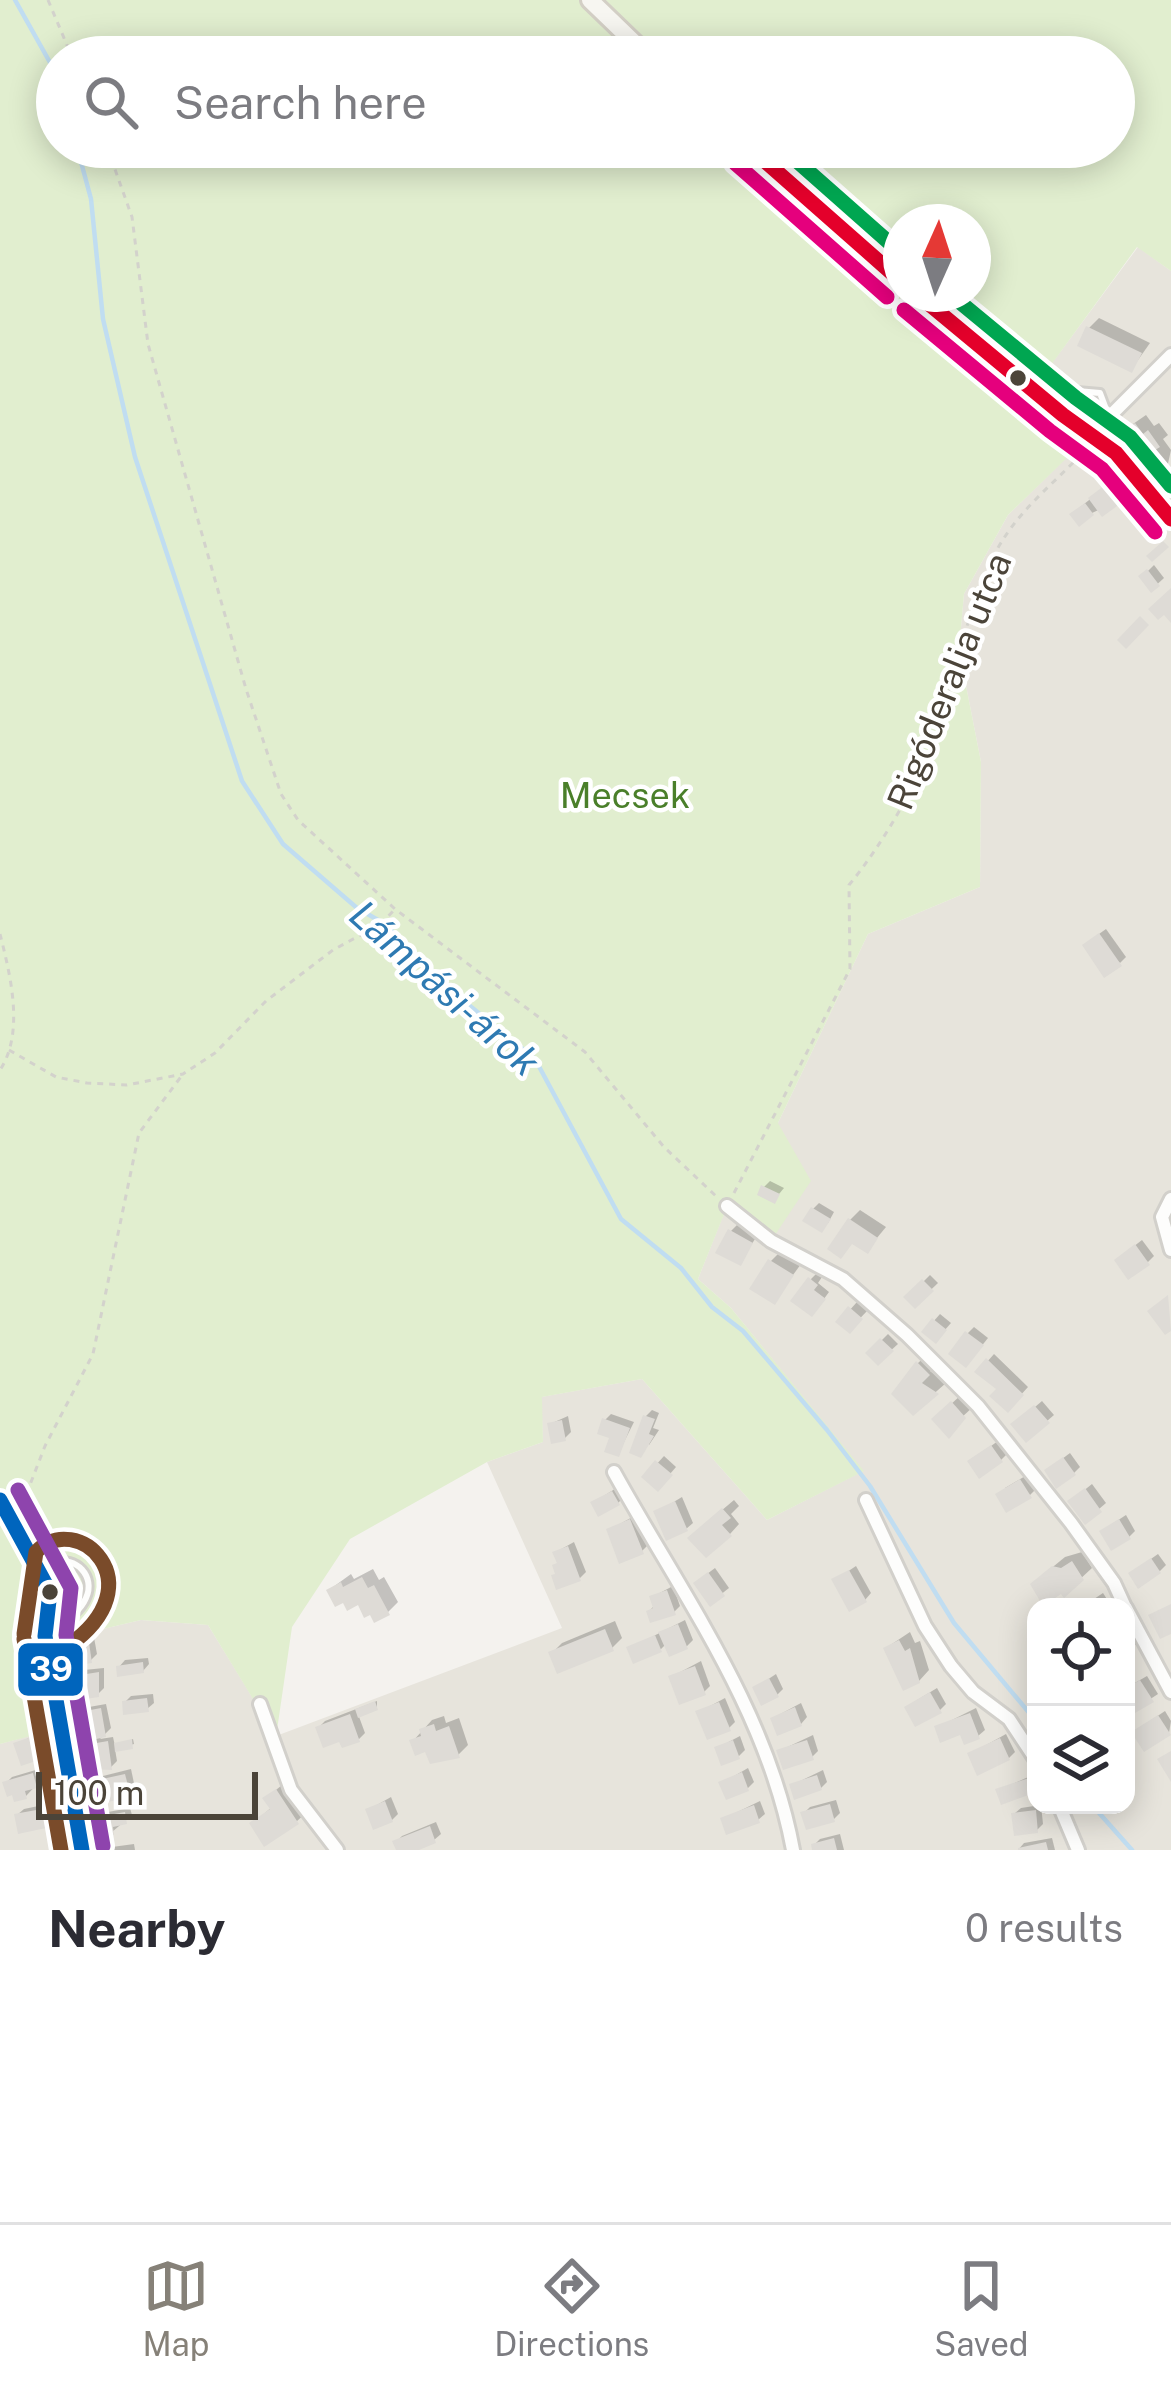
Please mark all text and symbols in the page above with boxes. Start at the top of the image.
search box [36,36,1135,168]
icon: search [78,69,144,135]
text: Search here [174,76,427,129]
north arrow [883,204,991,312]
unlabelled marker [1007,367,1029,389]
street label: Rigóderalja utca [878,547,1020,815]
park label: Mecsek [560,774,690,816]
water label: Lámpási-árok [341,891,549,1085]
unlabelled marker [39,1581,61,1603]
map controls [1027,1598,1135,1814]
button: locate [1027,1598,1135,1706]
line badge: 39 [16,1641,85,1698]
text: 39 [29,1650,73,1688]
button: layers [1027,1706,1135,1814]
scale bar [36,1766,258,1819]
text: 100 m [54,1774,144,1812]
text: Nearby [48,1899,225,1958]
text: 0 results [965,1905,1123,1951]
tab: Map [142,2253,209,2363]
tab: Directions [494,2253,649,2363]
tab: Saved [934,2253,1029,2363]

